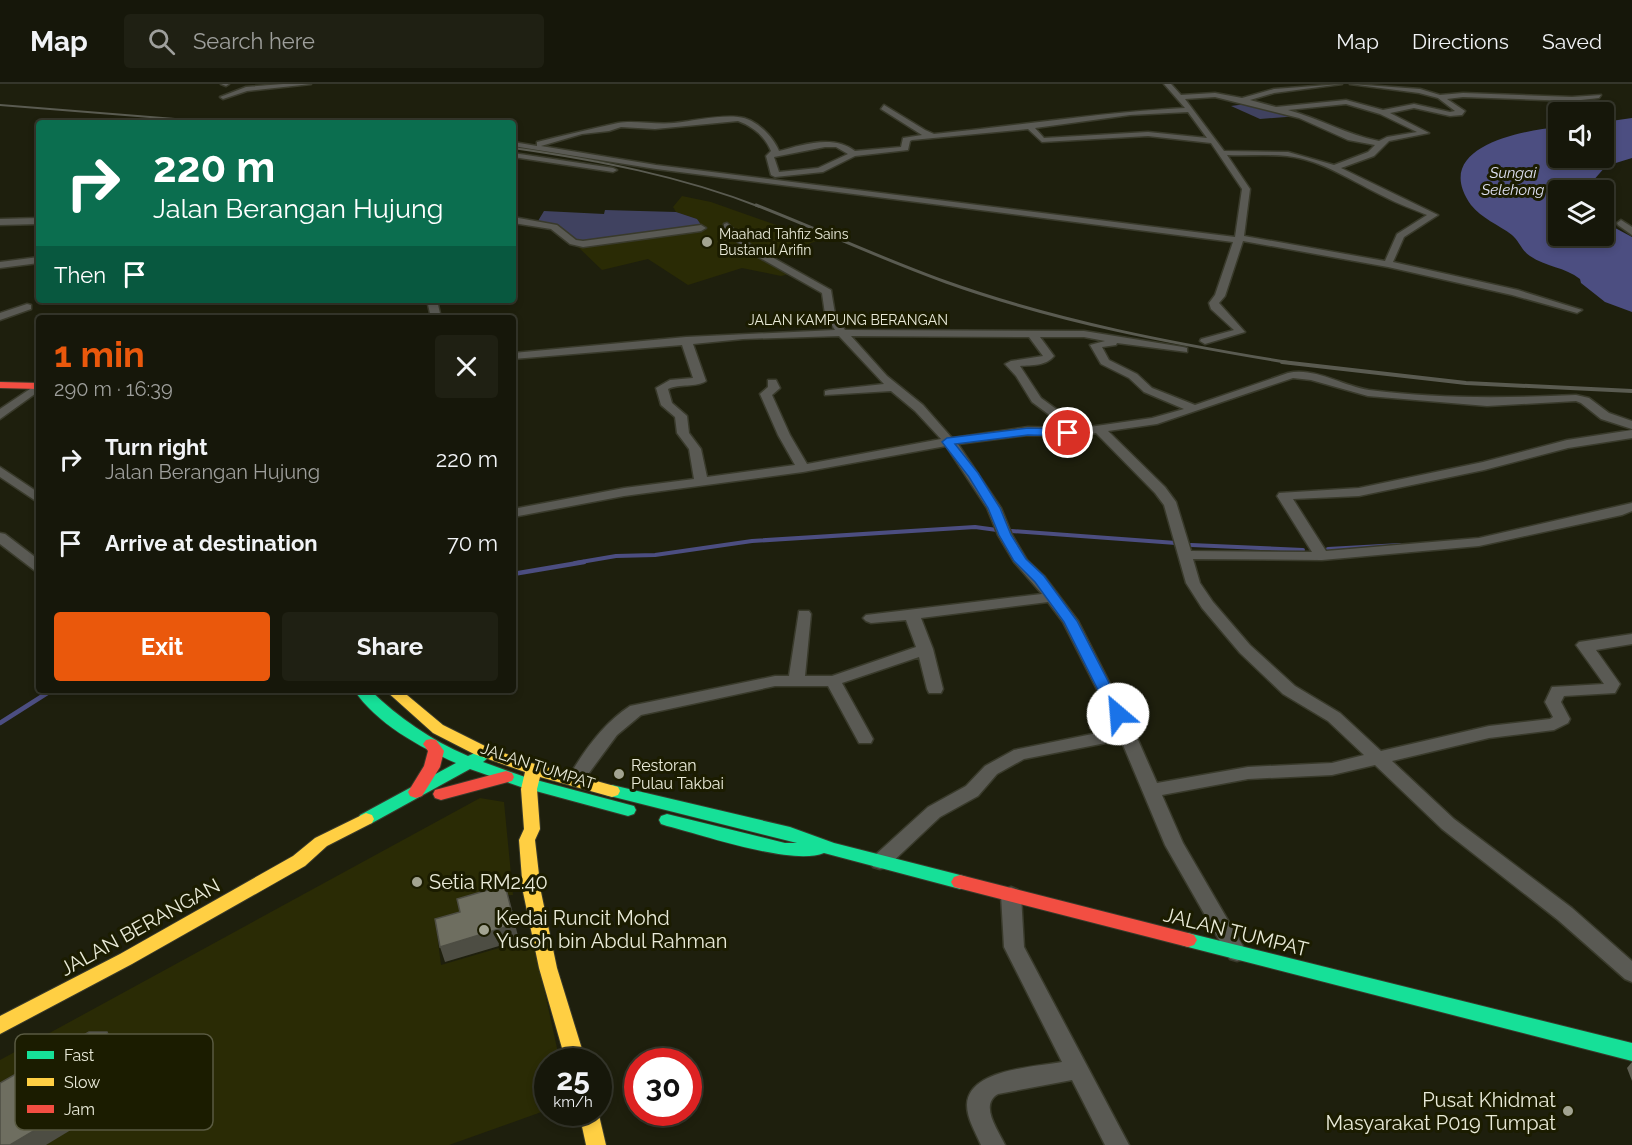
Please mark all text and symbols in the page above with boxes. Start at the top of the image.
search box [124,14,544,68]
text: Map [30,25,88,58]
icon: search [145,25,178,58]
text: Search here [193,28,315,54]
text: Map [1336,29,1379,54]
text: Directions [1412,29,1509,54]
text: Saved [1542,29,1602,54]
map controls [1548,102,1614,246]
button: sound [1548,102,1614,168]
text: 220 m [153,143,275,192]
icon: right [54,144,132,222]
water label: Sungai Selehong [1481,164,1545,199]
button: layers [1548,180,1614,246]
text: Jalan Berangan Hujung [153,193,443,224]
place label: Maahad Tahfiz Sains Bustanul Arifin [719,226,849,258]
marker: Maahad Tahfiz Sains Bustanul Arifin [700,235,714,249]
icon: arrive [118,258,151,291]
text: Then [54,262,106,288]
street label: JALAN KAMPUNG BERANGAN [748,312,948,328]
text: 1 min [54,333,145,375]
button: close [435,335,498,398]
text: 290 m · 16:39 [54,377,173,401]
pin [1042,407,1093,458]
icon: arrive [1051,416,1084,449]
text: Turn right [105,434,208,460]
icon: right [54,443,87,476]
text: 220 m [436,446,498,472]
text: Jalan Berangan Hujung [105,460,320,484]
icon: arrive [54,527,87,560]
text: Arrive at destination [105,530,318,556]
text: 70 m [447,530,498,556]
button: Exit [54,612,270,681]
button: Share [282,612,498,681]
position arrow [1086,682,1150,746]
street label: JALAN TUMPAT [479,739,598,793]
place label: Restoran Pulau Takbai [631,756,724,793]
marker: Restoran Pulau Takbai [612,767,626,781]
place label: Setia RM2.40 [429,870,548,894]
street label: JALAN BERANGAN [56,873,224,981]
marker: Setia RM2.40 [410,875,424,889]
street label: JALAN TUMPAT [1161,902,1311,962]
place label: Kedai Runcit Mohd Yusoh bin Abdul Rahman [496,906,727,953]
marker: Kedai Runcit Mohd Yusoh bin Abdul Rahman [477,923,491,937]
legend [15,1034,213,1130]
text: Fast [64,1046,95,1065]
speed limit sign: 30 [624,1048,702,1126]
text: 25 [556,1062,590,1097]
text: Slow [64,1073,100,1092]
place label: Pusat Khidmat Masyarakat P019 Tumpat [1326,1088,1556,1135]
text: km/h [553,1093,593,1111]
text: Jam [64,1100,95,1119]
marker: Pusat Khidmat Masyarakat P019 Tumpat [1561,1104,1575,1118]

